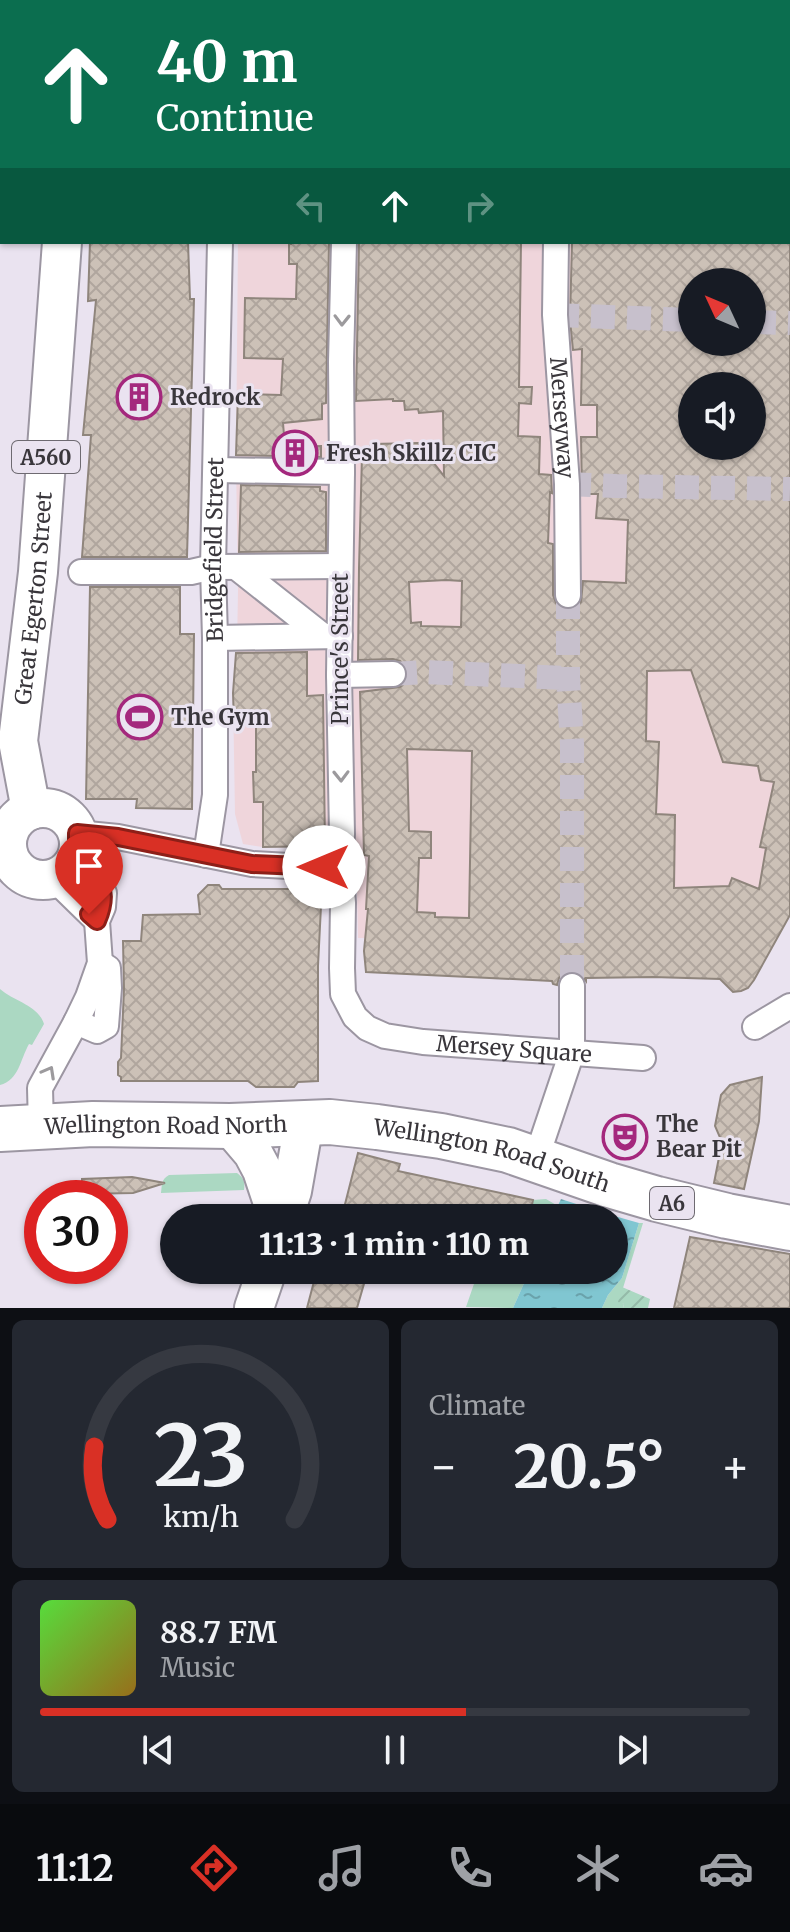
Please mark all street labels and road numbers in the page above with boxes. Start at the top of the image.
street label: Merseyway [544,356,581,479]
road number: A560 [12,441,80,473]
street label: Bridgefield Street [199,457,229,643]
street label: Great Egerton Street [8,490,58,706]
street label: Prince's Street [326,573,354,725]
street label: Mersey Square [435,1029,593,1068]
street label: Wellington Road North [43,1110,288,1141]
street label: Wellington Road South [371,1113,614,1198]
road number: A6 [650,1187,694,1219]

